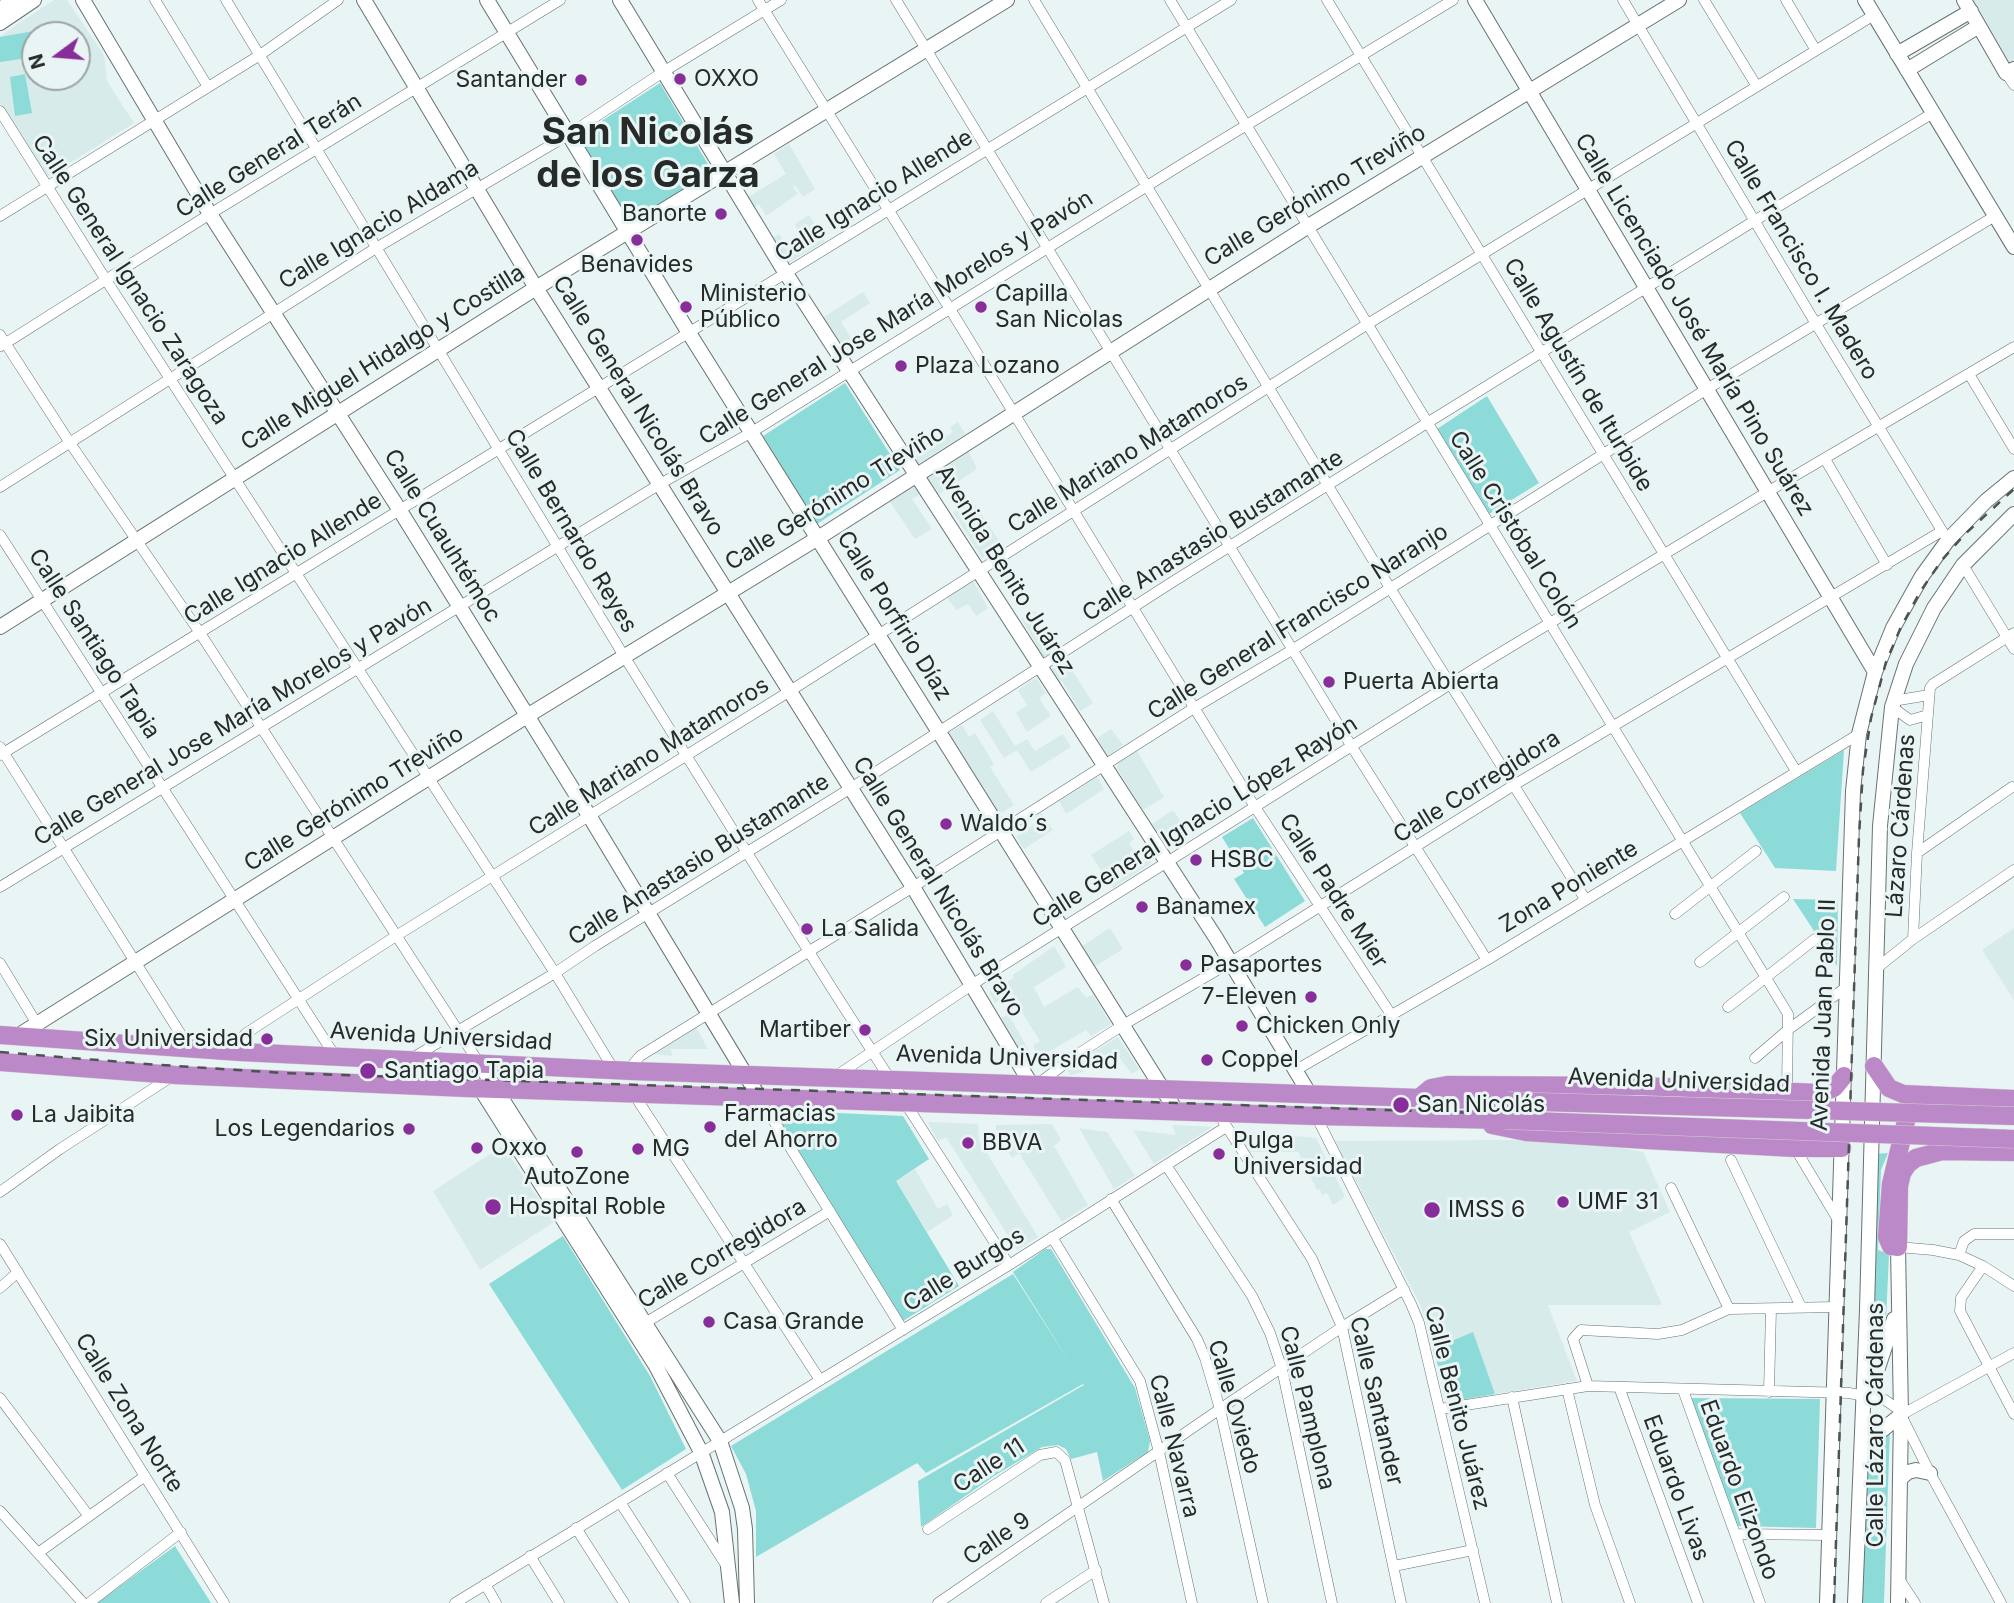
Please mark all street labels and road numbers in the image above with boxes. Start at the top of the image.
street label: Calle General Terán [171,88,367,224]
street label: Calle Gerónimo Treviño [1199,119,1431,273]
street label: Calle Ignacio Allende [770,124,978,268]
street label: Calle Licenciado José María Pino Suárez [1568,129,1820,521]
street label: Calle General Ignacio Zaragoza [26,130,234,430]
street label: Calle Francisco I. Madero [1718,135,1884,385]
street label: Calle Ignacio Aldama [274,154,484,296]
street label: Calle General Jose María Morelos y Pavón [694,185,1098,451]
street label: Calle Agustín de Iturbide [1497,253,1659,497]
street label: Calle Miguel Hidalgo y Costilla [236,259,530,457]
street label: Calle General Nicolás Bravo [546,271,730,541]
street label: Calle Mariano Matamoros [1003,369,1253,539]
street label: Calle Gerónimo Treviño [720,419,950,577]
street label: Calle Bernardo Reyes [499,424,643,638]
street label: Calle Cristóbal Colón [1443,426,1587,634]
street label: Calle Cuauhtémoc [378,444,506,628]
street label: Calle Anastasio Bustamante [1077,444,1349,628]
street label: Avenida Benito Juárez [929,460,1081,680]
street label: Calle Ignacio Allende [179,487,387,631]
street label: Calle General Francisco Naranjo [1143,518,1453,726]
street label: Calle Porfirio Díaz [831,526,957,706]
street label: Calle Santiago Tapia [22,544,166,744]
street label: Calle General Jose María Morelos y Pavón [29,592,437,852]
street label: Calle Mariano Matamoros [524,672,774,842]
street label: Calle General Ignacio López Rayón [1027,710,1363,934]
street label: Calle Gerónimo Treviño [239,720,469,878]
street label: Calle Corregidora [1389,725,1565,849]
street label: Lázaro Cárdenas [1881,733,1921,919]
street label: Calle General Nicolás Bravo [846,752,1030,1022]
street label: Calle Anastasio Bustamante [563,768,835,952]
street label: Calle Padre Mier [1273,808,1393,974]
street label: Zona Poniente [1495,835,1643,939]
street label: Avenida Juan Pablo II [1806,898,1842,1132]
street label: Avenida Universidad [329,1017,553,1057]
street label: Avenida Universidad [895,1040,1119,1076]
street label: Avenida Universidad [1567,1063,1791,1099]
street label: Calle Corregidora [633,1193,811,1315]
street label: Calle Burgos [898,1222,1030,1318]
street label: Calle Benito Juárez [1418,1303,1496,1513]
street label: Calle Lázaro Cárdenas [1862,1303,1890,1547]
street label: Calle Santander [1343,1314,1409,1488]
street label: Calle Pamplona [1273,1323,1341,1493]
street label: Calle Zona Norte [69,1328,189,1498]
street label: Calle Oviedo [1202,1337,1266,1477]
street label: Calle Navarra [1143,1371,1205,1521]
street label: Eduardo Elizondo [1694,1396,1784,1584]
street label: Eduardo Livas [1637,1411,1715,1565]
street label: Calle 11 [948,1433,1030,1499]
street label: Calle 9 [958,1507,1036,1571]

